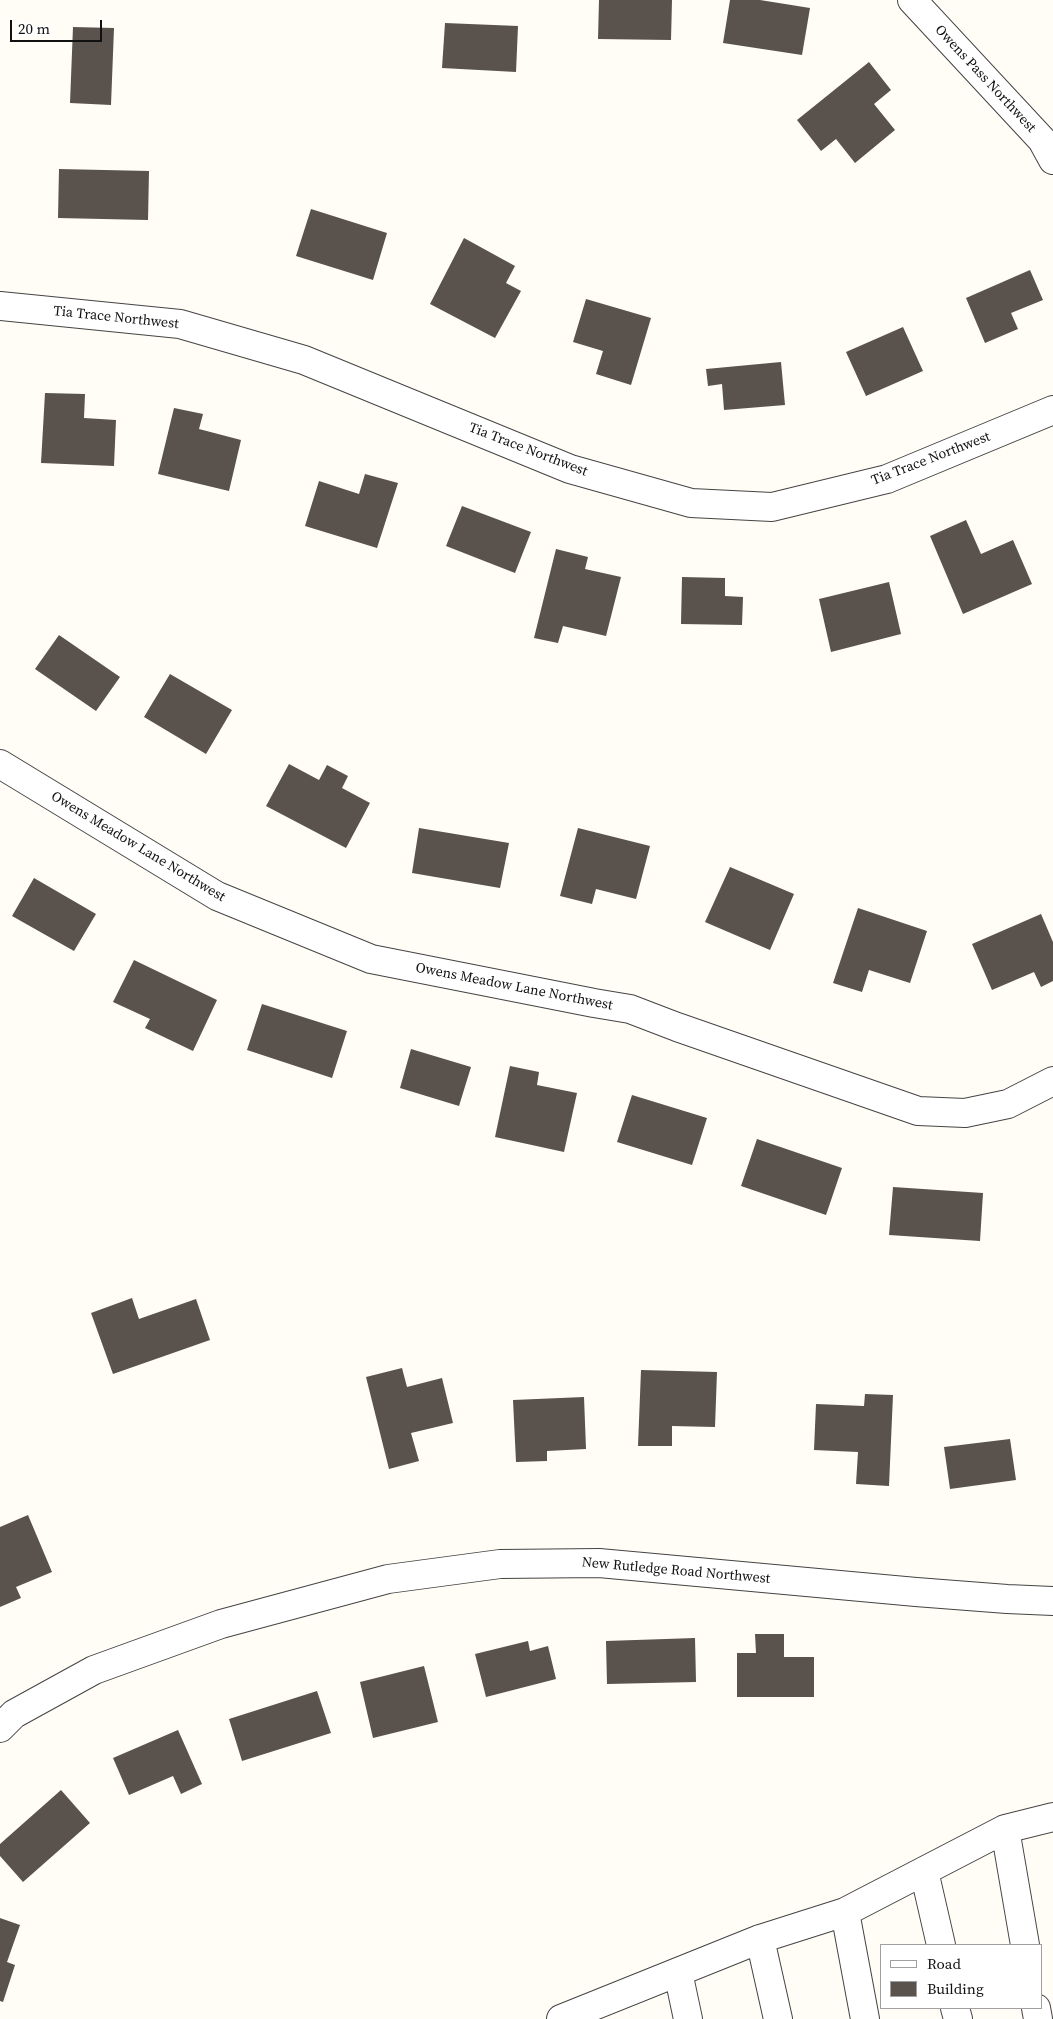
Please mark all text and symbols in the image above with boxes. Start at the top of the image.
scale bar [12,10,105,42]
text: 20 m [18,18,50,39]
street label: Owens Pass Northwest [931,22,1039,136]
street label: Tia Trace Northwest [53,303,179,333]
street label: Tia Trace Northwest [466,420,590,480]
street label: Tia Trace Northwest [869,429,993,489]
street label: Owens Meadow Lane Northwest [48,788,228,906]
street label: Owens Meadow Lane Northwest [414,960,614,1014]
street label: New Rutledge Road Northwest [581,1554,771,1588]
legend [880,1944,1043,2009]
text: Road [927,1953,961,1974]
text: Building [927,1978,984,1999]

